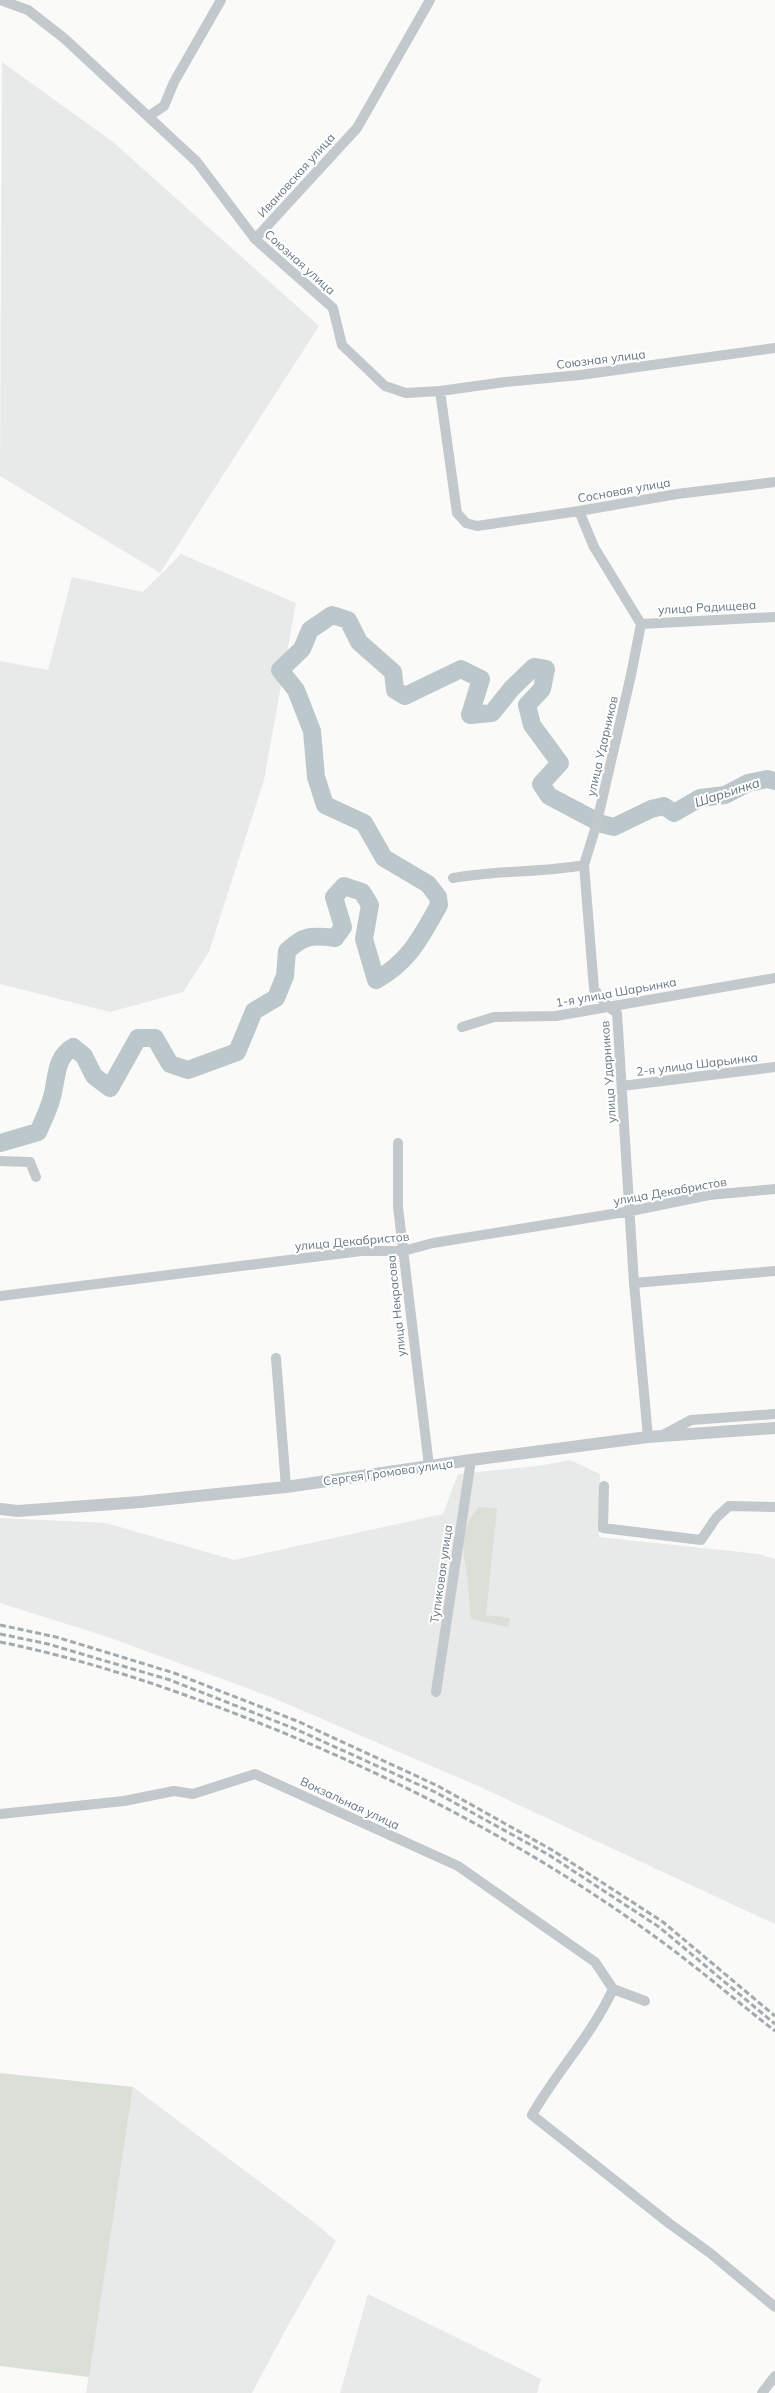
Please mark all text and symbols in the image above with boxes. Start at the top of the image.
street label: Ивановская улица [254,130,338,220]
street label: Союзная улица [262,226,338,298]
street label: Союзная улица [556,346,646,372]
street label: Сосновая улица [576,474,672,506]
street label: улица Радищева [658,597,756,617]
street label: улица Ударников [583,694,621,798]
water label: Шарьинка [692,774,762,810]
street label: 1-я улица Шарьинка [554,974,678,1010]
street label: улица Ударников [597,1020,619,1124]
street label: 2-я улица Шарьинка [635,1049,759,1079]
street label: улица Декабристов [612,1174,728,1208]
street label: улица Декабристов [294,1229,410,1253]
street label: улица Некрасова [383,1254,409,1358]
street label: Сергея Громова улица [322,1455,454,1489]
street label: Тупиковая улица [427,1524,455,1624]
street label: Вокзальная улица [298,1773,402,1833]

